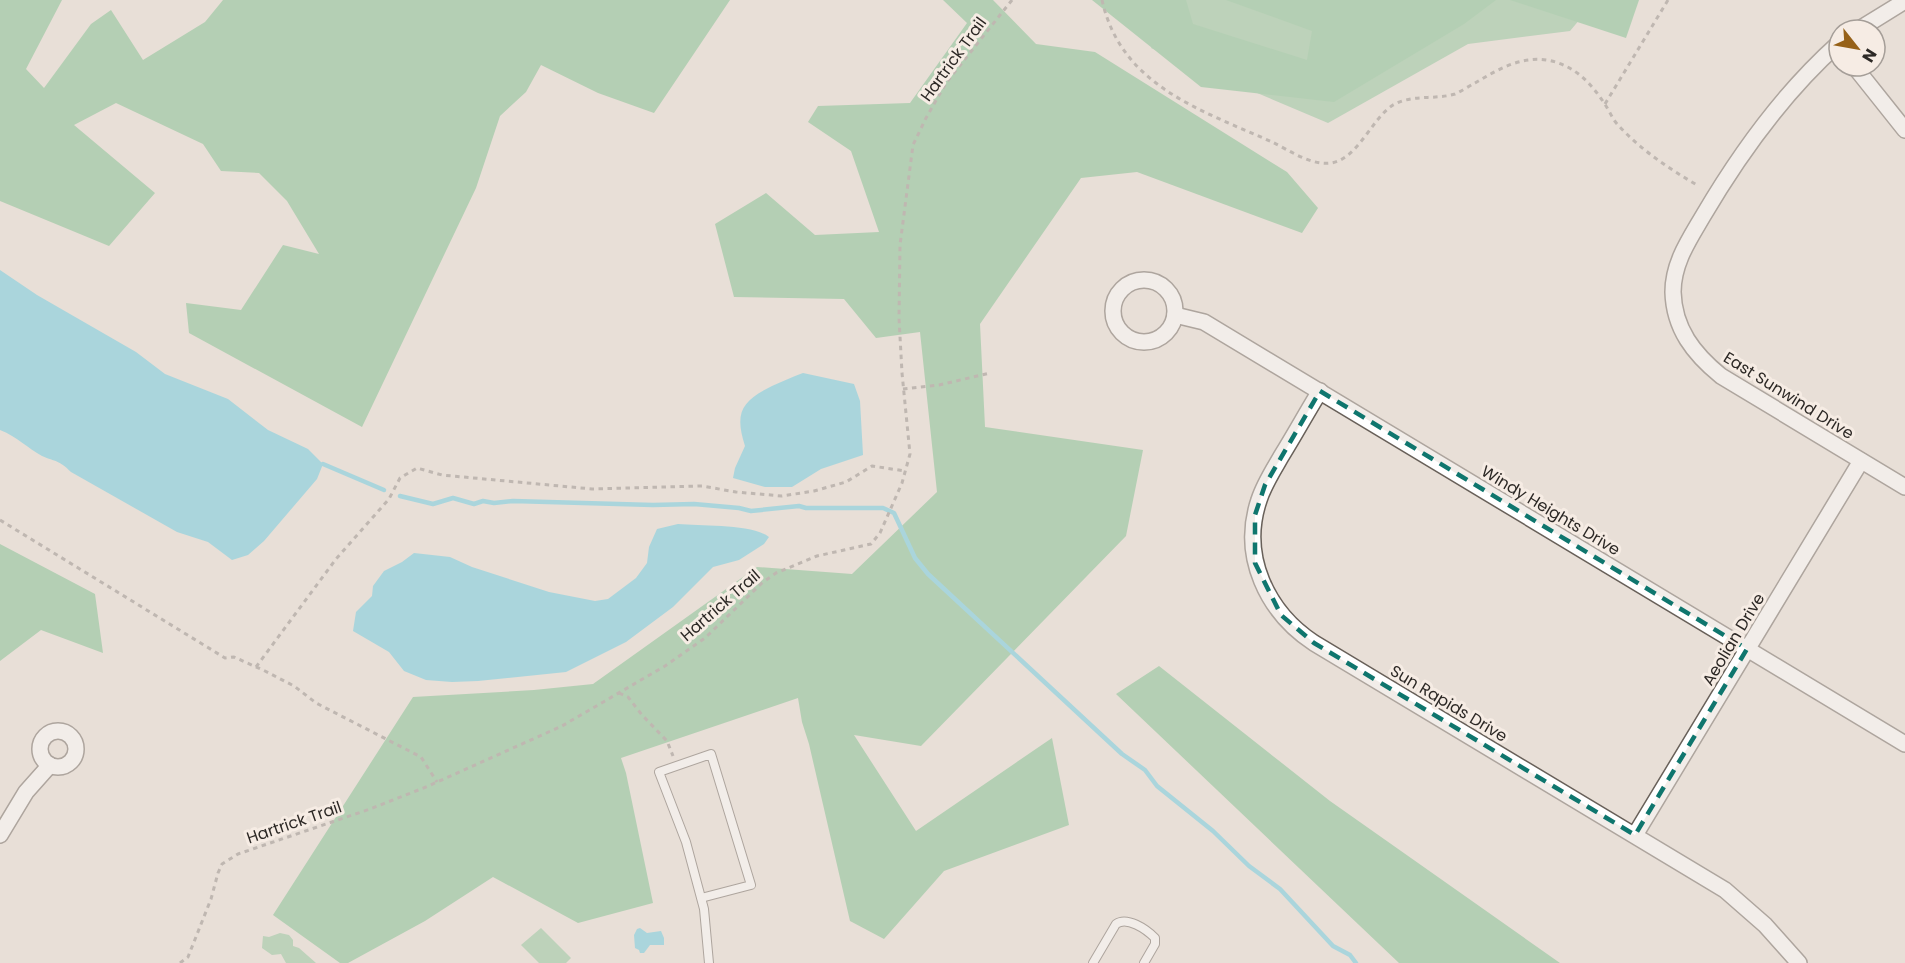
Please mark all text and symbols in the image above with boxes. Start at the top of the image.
street label: Hartrick Trail [915,12,992,106]
north arrow [1827,18,1887,78]
text: N [1856,44,1882,67]
street label: East Sunwind Drive [1719,346,1858,445]
street label: Windy Heights Drive [1477,460,1625,561]
street label: Hartrick Trail [675,564,765,647]
street label: Aeolian Drive [1697,589,1770,690]
street label: Sun Rapids Drive [1386,659,1512,748]
street label: Hartrick Trail [244,795,345,849]

